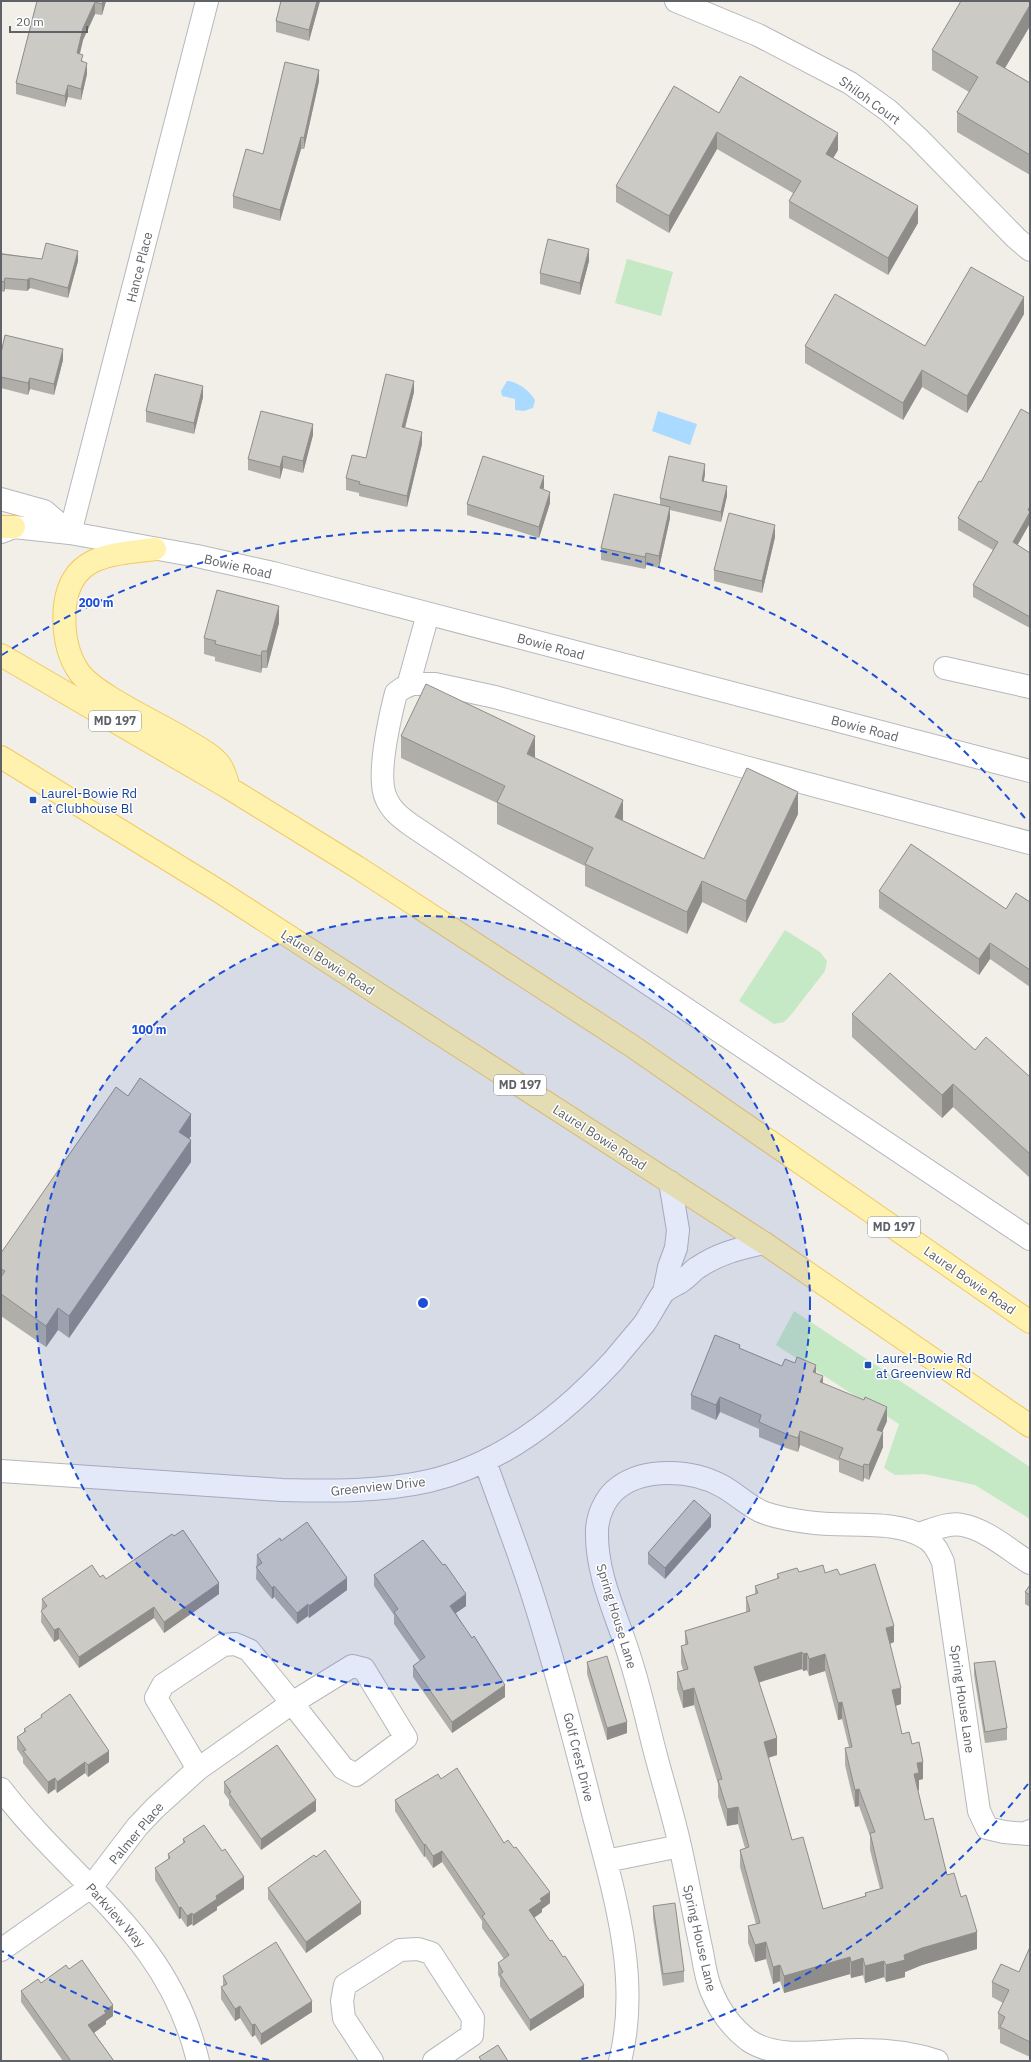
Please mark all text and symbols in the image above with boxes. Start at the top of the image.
scale bar [10,8,87,34]
text: 20 m [16,14,44,29]
street label: Shiloh Court [836,72,904,128]
street label: Hance Place [123,230,156,304]
street label: Bowie Road [202,550,273,583]
text: 200 m [78,595,114,610]
street label: Bowie Road [515,629,586,664]
road number: MD 197 [89,711,141,731]
street label: Bowie Road [829,711,900,746]
place label: Laurel-Bowie Rd at Clubhouse Bl [41,785,137,817]
marker: Laurel-Bowie Rd at Clubhouse Bl [28,795,38,805]
street label: Laurel Bowie Road [278,926,378,999]
text: 100 m [131,1022,167,1037]
road number: MD 197 [494,1075,546,1095]
street label: Laurel Bowie Road [550,1101,650,1174]
road number: MD 197 [868,1217,920,1237]
street label: Laurel Bowie Road [920,1242,1019,1318]
centre of rings [416,1296,430,1310]
place label: Laurel-Bowie Rd at Greenview Rd [876,1350,972,1382]
marker: Laurel-Bowie Rd at Greenview Rd [863,1360,873,1370]
street label: Greenview Drive [330,1473,426,1500]
street label: Spring House Lane [592,1562,641,1671]
street label: Spring House Lane [947,1644,978,1754]
street label: Golf Crest Drive [559,1711,598,1803]
street label: Palmer Place [105,1799,167,1868]
street label: Parkview Way [82,1880,149,1951]
street label: Spring House Lane [679,1883,720,1993]

